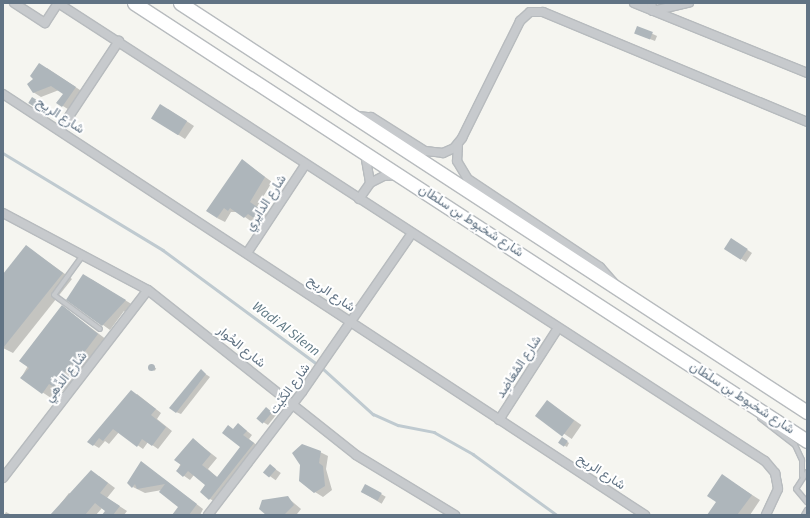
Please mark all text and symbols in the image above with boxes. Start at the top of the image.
street label: شارع الريح [33,95,87,137]
street label: شارع الدايري [242,172,290,234]
street label: شارع شخبوط بن سلطان [416,181,526,261]
street label: شارع الريح [304,272,358,316]
water label: Wadi Al Silenn [249,298,323,360]
street label: شارع الحُوار [214,323,268,371]
street label: شارع المُعَاضِد [493,333,545,401]
street label: شارع الدِّهِي [41,349,91,405]
street label: شارع شخبوط بن سلطان [687,358,797,438]
street label: شارع الكَيْت [266,361,314,417]
street label: شارع الريح [574,451,628,493]

